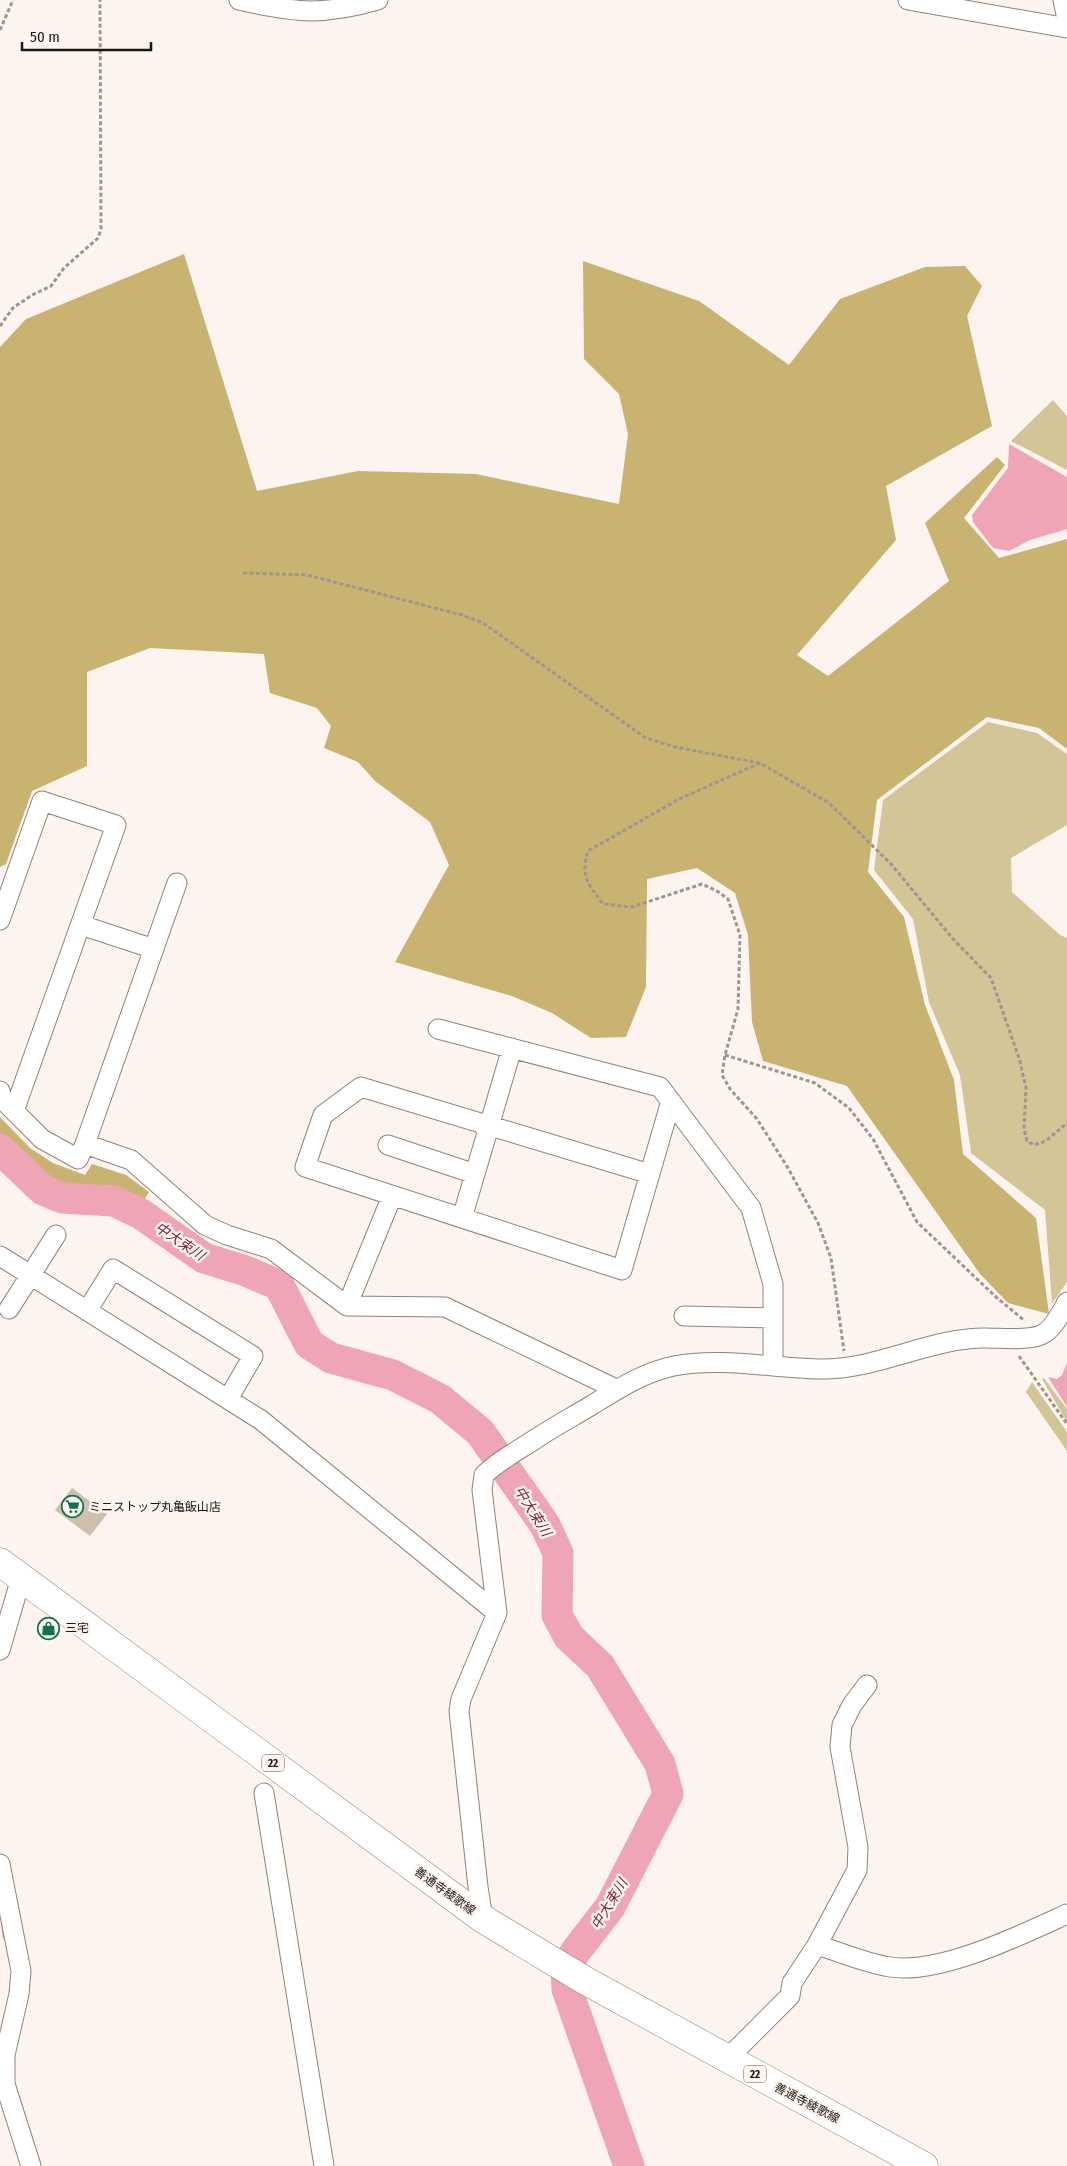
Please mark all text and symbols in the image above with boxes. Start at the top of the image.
scale bar [22,20,151,52]
text: 50 m [30,28,60,46]
water label: 中大束川 [152,1219,209,1265]
water label: 中大束川 [511,1483,556,1541]
supermarket icon: ミニストップ丸亀飯山店 [61,1495,85,1519]
place label: ミニストップ丸亀飯山店 [89,1500,221,1514]
shop icon: 三宅 [37,1616,61,1640]
place label: 三宅 [65,1621,89,1635]
road number: 22 [262,1755,284,1772]
street label: 善通寺綾歌線 [412,1864,478,1918]
water label: 中大束川 [588,1874,632,1933]
road number: 22 [744,2066,766,2082]
street label: 善通寺綾歌線 [772,2080,842,2126]

